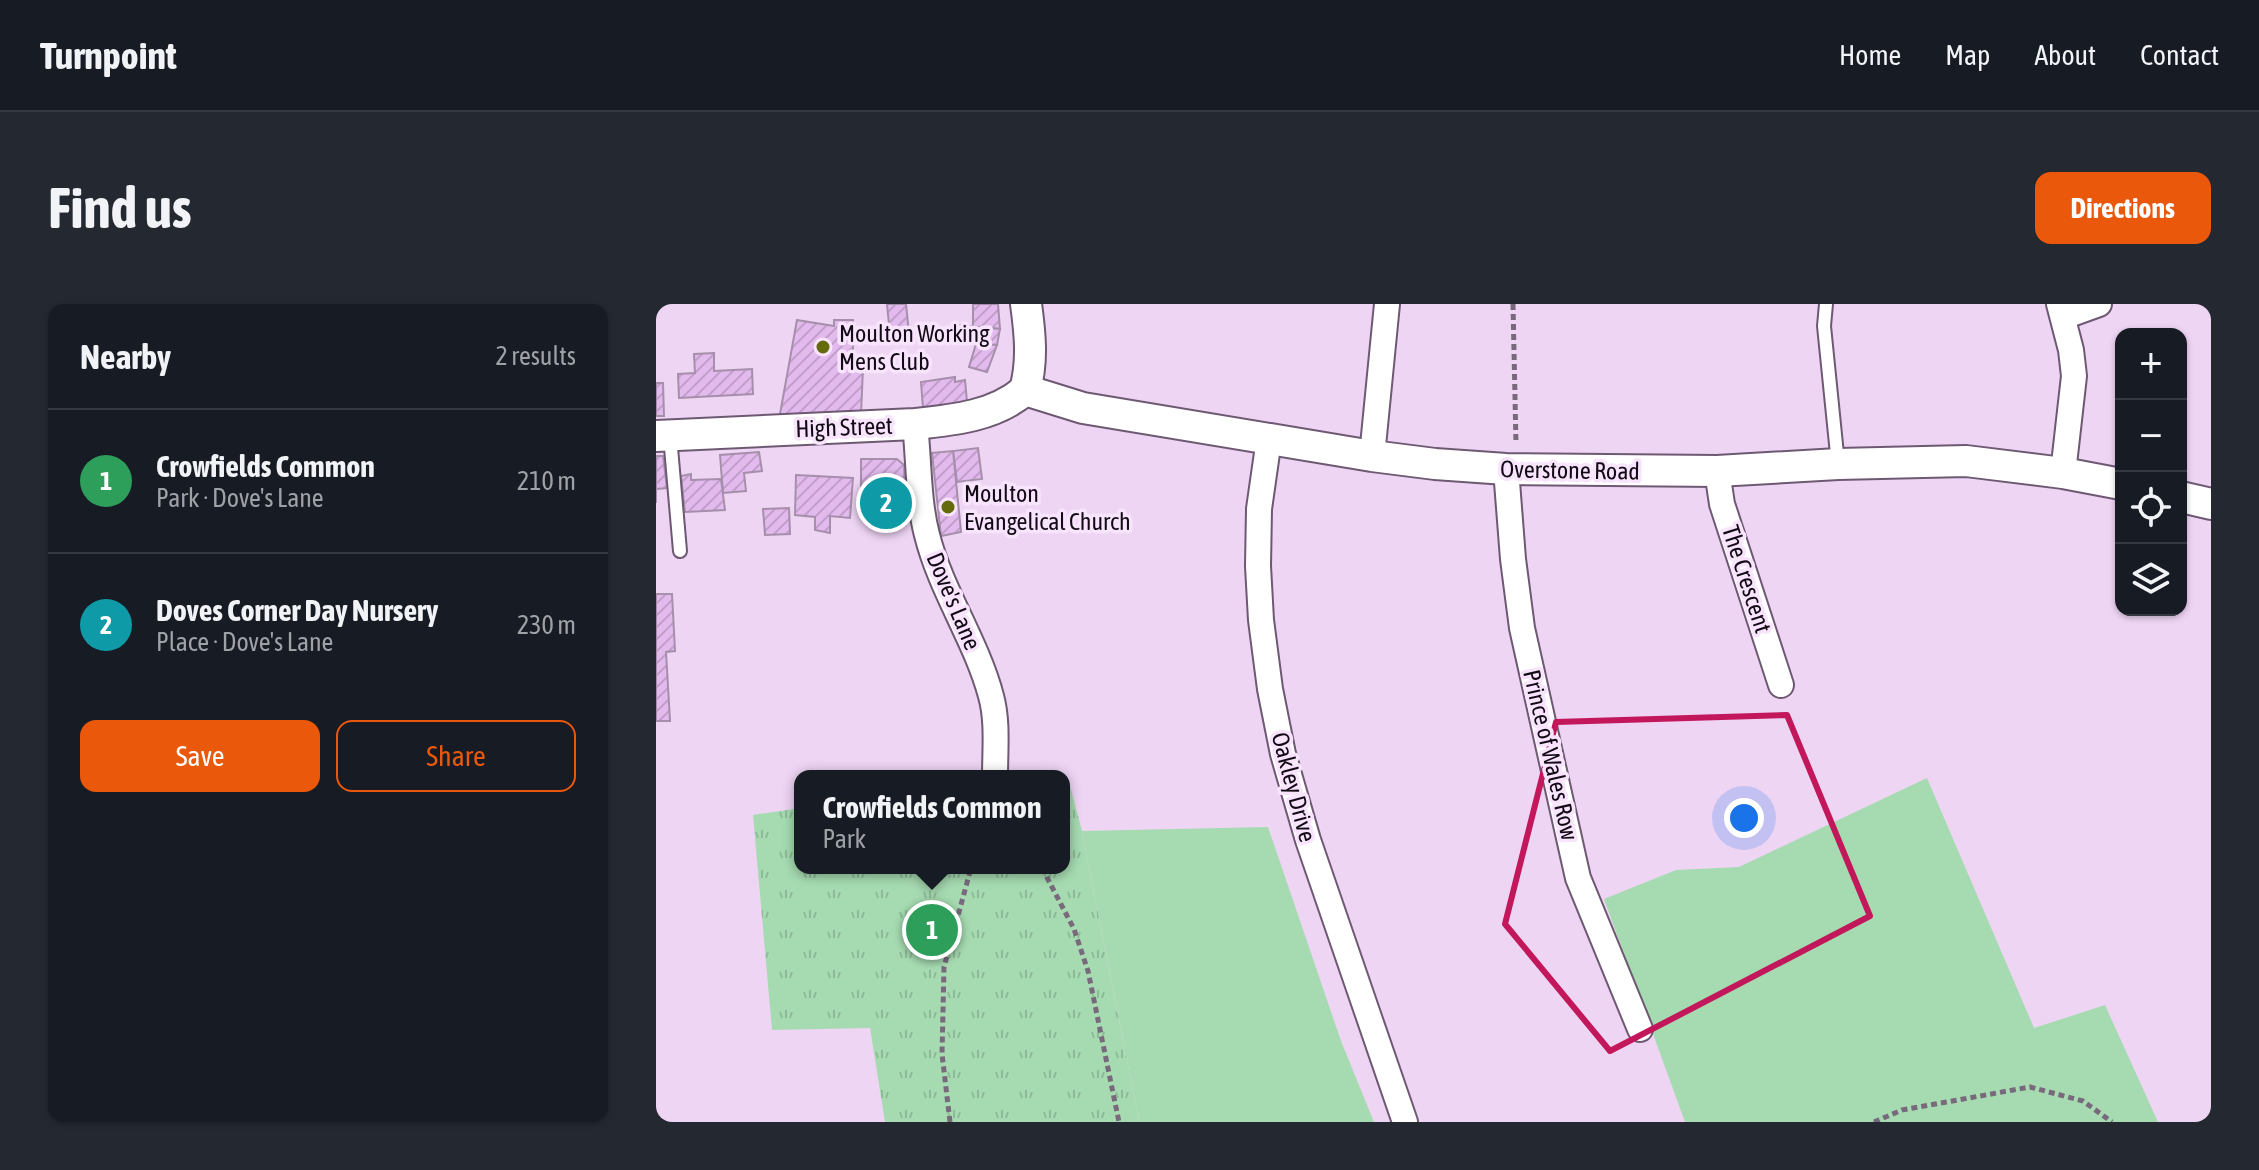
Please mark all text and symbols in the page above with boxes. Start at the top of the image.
text: Turnpoint [40,34,177,77]
text: Home [1839,39,1901,71]
text: Map [1945,39,1990,71]
text: About [2034,39,2096,71]
text: Contact [2140,39,2219,71]
button: Directions [2035,172,2211,244]
text: Find us [48,176,192,240]
place label: Moulton Working Mens Club [839,320,990,375]
map controls [2115,328,2187,616]
button: + [2115,328,2187,400]
text: Nearby [80,337,171,376]
marker: Moulton Working Mens Club [814,338,832,356]
text: 2 results [495,341,576,371]
button: − [2115,400,2187,472]
street label: High Street [795,412,893,442]
text: Crowfields Common [156,449,375,483]
street label: Overstone Road [1500,455,1640,485]
text: 1 [100,466,112,496]
text: 210 m [517,466,576,496]
button: locate [2115,472,2187,544]
pin: 2 [860,473,912,533]
place label: Moulton Evangelical Church [964,480,1131,535]
text: Park · Dove's Lane [156,483,324,513]
marker: Moulton Evangelical Church [939,498,957,516]
street label: The Crescent [1717,522,1777,636]
button: layers [2115,544,2187,616]
street label: Dove's Lane [921,548,987,654]
text: Doves Corner Day Nursery [156,593,438,627]
text: 2 [100,610,112,640]
text: 230 m [517,610,576,640]
text: Place · Dove's Lane [156,627,333,657]
street label: Prince of Wales Row [1518,667,1584,843]
button: Save [80,720,320,792]
button: Share [336,720,576,792]
street label: Oakley Drive [1266,729,1322,845]
popup [794,770,1070,874]
text: Crowfields Common [823,790,1041,824]
your location [1724,798,1764,838]
text: Park [823,824,866,854]
pin: 1 [906,900,958,960]

